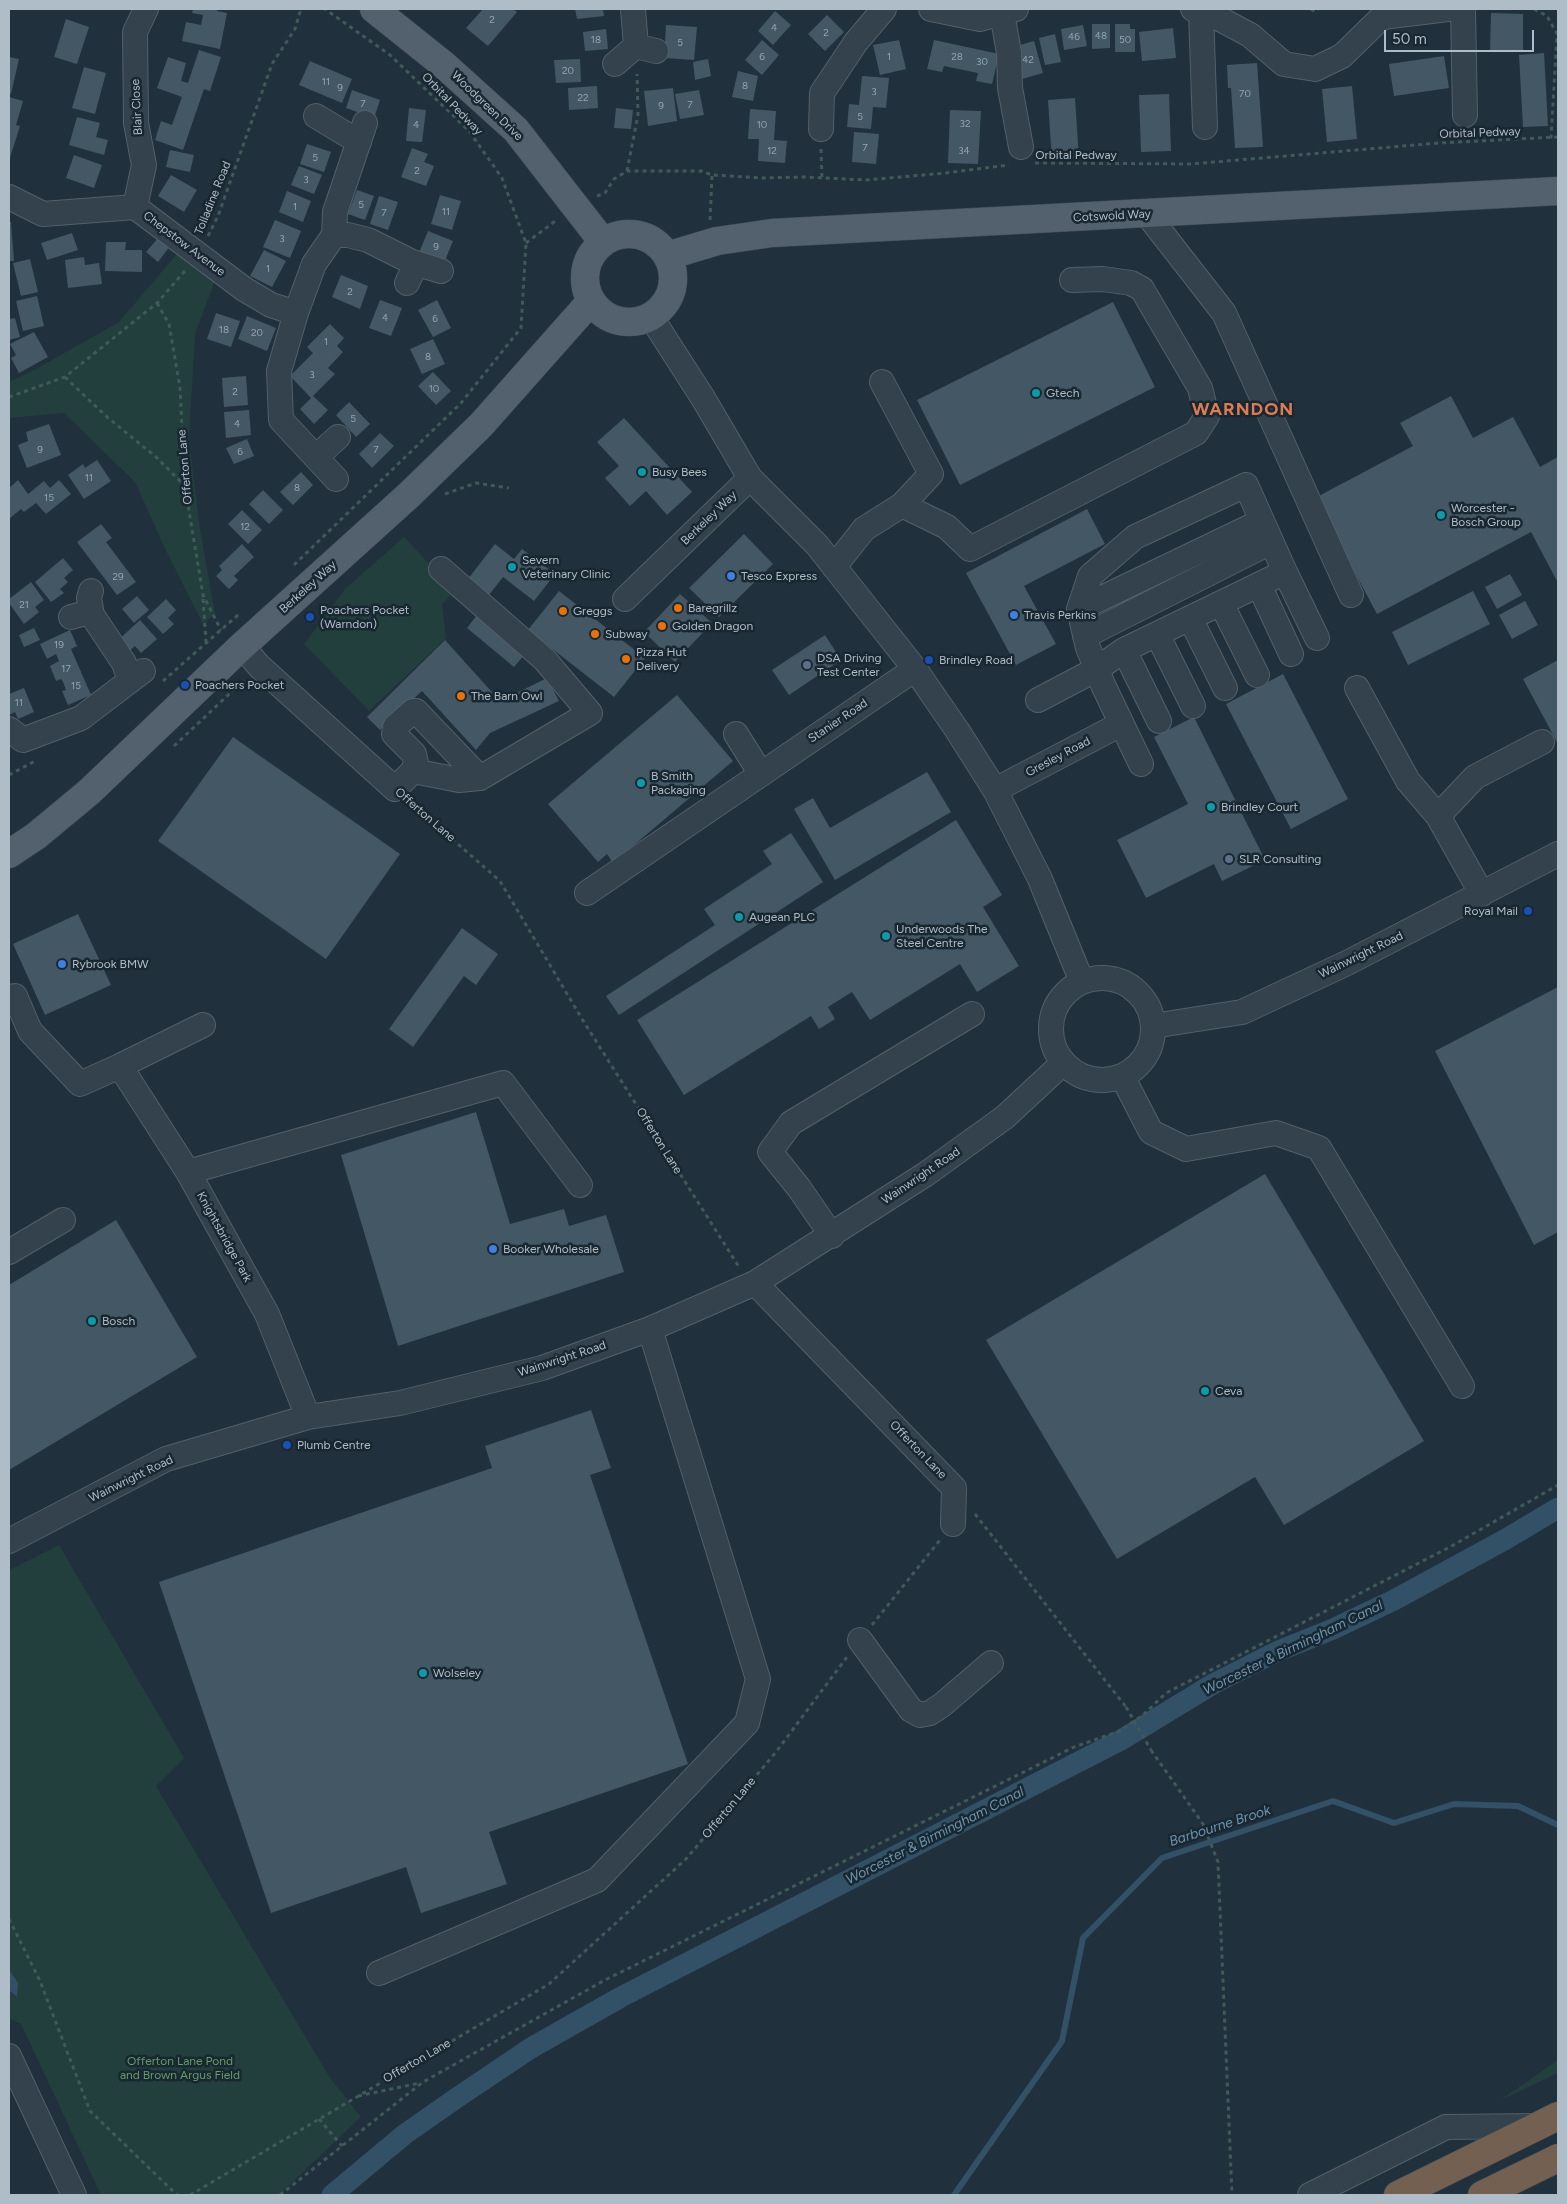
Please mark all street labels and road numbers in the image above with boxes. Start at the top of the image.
street label: Woodgreen Drive [448,68,526,144]
street label: Orbital Pedway [419,70,485,138]
street label: Blair Close [128,79,146,135]
street label: Orbital Pedway [1439,124,1521,142]
street label: Orbital Pedway [1035,148,1117,162]
street label: Tolladine Road [192,159,234,237]
street label: Cotswold Way [1073,207,1151,225]
street label: Chepstow Avenue [140,209,228,279]
street label: Offerton Lane [175,429,195,505]
street label: Berkeley Way [678,488,740,548]
street label: Berkeley Way [276,558,340,616]
street label: Stanier Road [806,696,870,746]
street label: Gresley Road [1023,734,1093,780]
street label: Offerton Lane [392,785,458,845]
street label: Wainwright Road [1317,928,1405,982]
street label: Offerton Lane [633,1105,685,1177]
street label: Wainwright Road [879,1144,963,1208]
street label: Knightsbridge Park [193,1189,255,1285]
street label: Wainwright Road [516,1338,608,1380]
street label: Offerton Lane [887,1418,949,1482]
street label: Wainwright Road [87,1452,175,1506]
street label: Offerton Lane [699,1774,759,1842]
street label: Offerton Lane [381,2036,453,2086]

